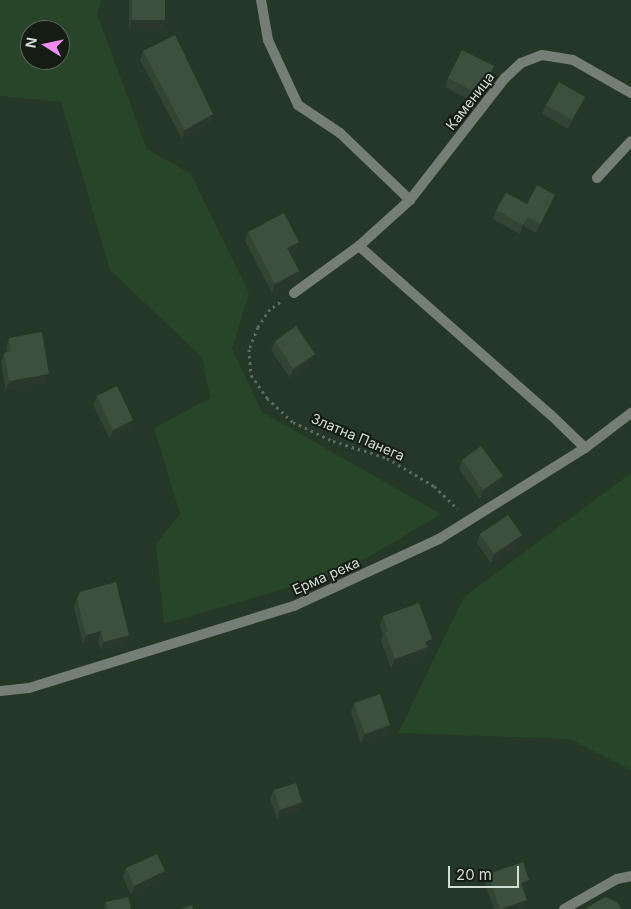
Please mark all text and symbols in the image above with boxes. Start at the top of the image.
north arrow [20,20,70,70]
text: N [21,36,40,49]
street label: Каменица [442,69,498,133]
street label: Златна Панега [309,410,407,464]
street label: Ерма река [290,554,362,598]
scale bar [451,856,522,888]
text: 20 m [456,865,492,884]

